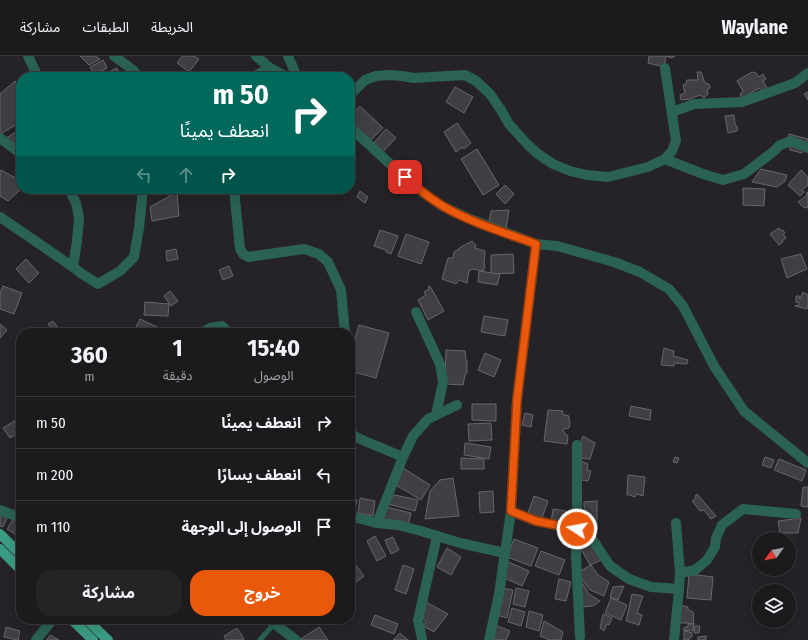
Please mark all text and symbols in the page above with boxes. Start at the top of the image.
text: Waylane [722,16,788,39]
text: مشاركة [20,19,60,36]
text: الطبقات [82,19,129,36]
text: الخريطة [151,19,193,36]
text: 50 m [213,78,269,111]
icon: right [283,88,335,140]
text: انعطف يمينًا [180,120,269,142]
pin [388,160,422,194]
icon: left [133,164,155,186]
icon: ahead [175,164,197,186]
icon: right [217,164,239,186]
icon: arrive [394,166,416,188]
text: 1 [173,334,183,362]
text: 15:40 [247,334,300,362]
text: 360 [71,341,108,369]
text: دقيقة [163,368,192,383]
text: الوصول [254,368,293,383]
text: m [84,369,94,384]
icon: right [313,412,335,434]
text: 50 m [36,414,66,432]
text: انعطف يمينًا [221,414,301,432]
icon: left [313,464,335,486]
text: 200 m [36,466,73,484]
text: انعطف يسارًا [217,466,301,484]
position arrow [556,508,598,550]
icon: arrive [313,516,335,538]
text: 110 m [36,518,70,536]
text: الوصول إلى الوجهة [181,518,301,536]
north arrow [752,532,796,576]
map controls [752,532,796,628]
button: مشاركة [36,570,182,616]
button: خروج [190,570,335,616]
button: layers [752,584,796,628]

